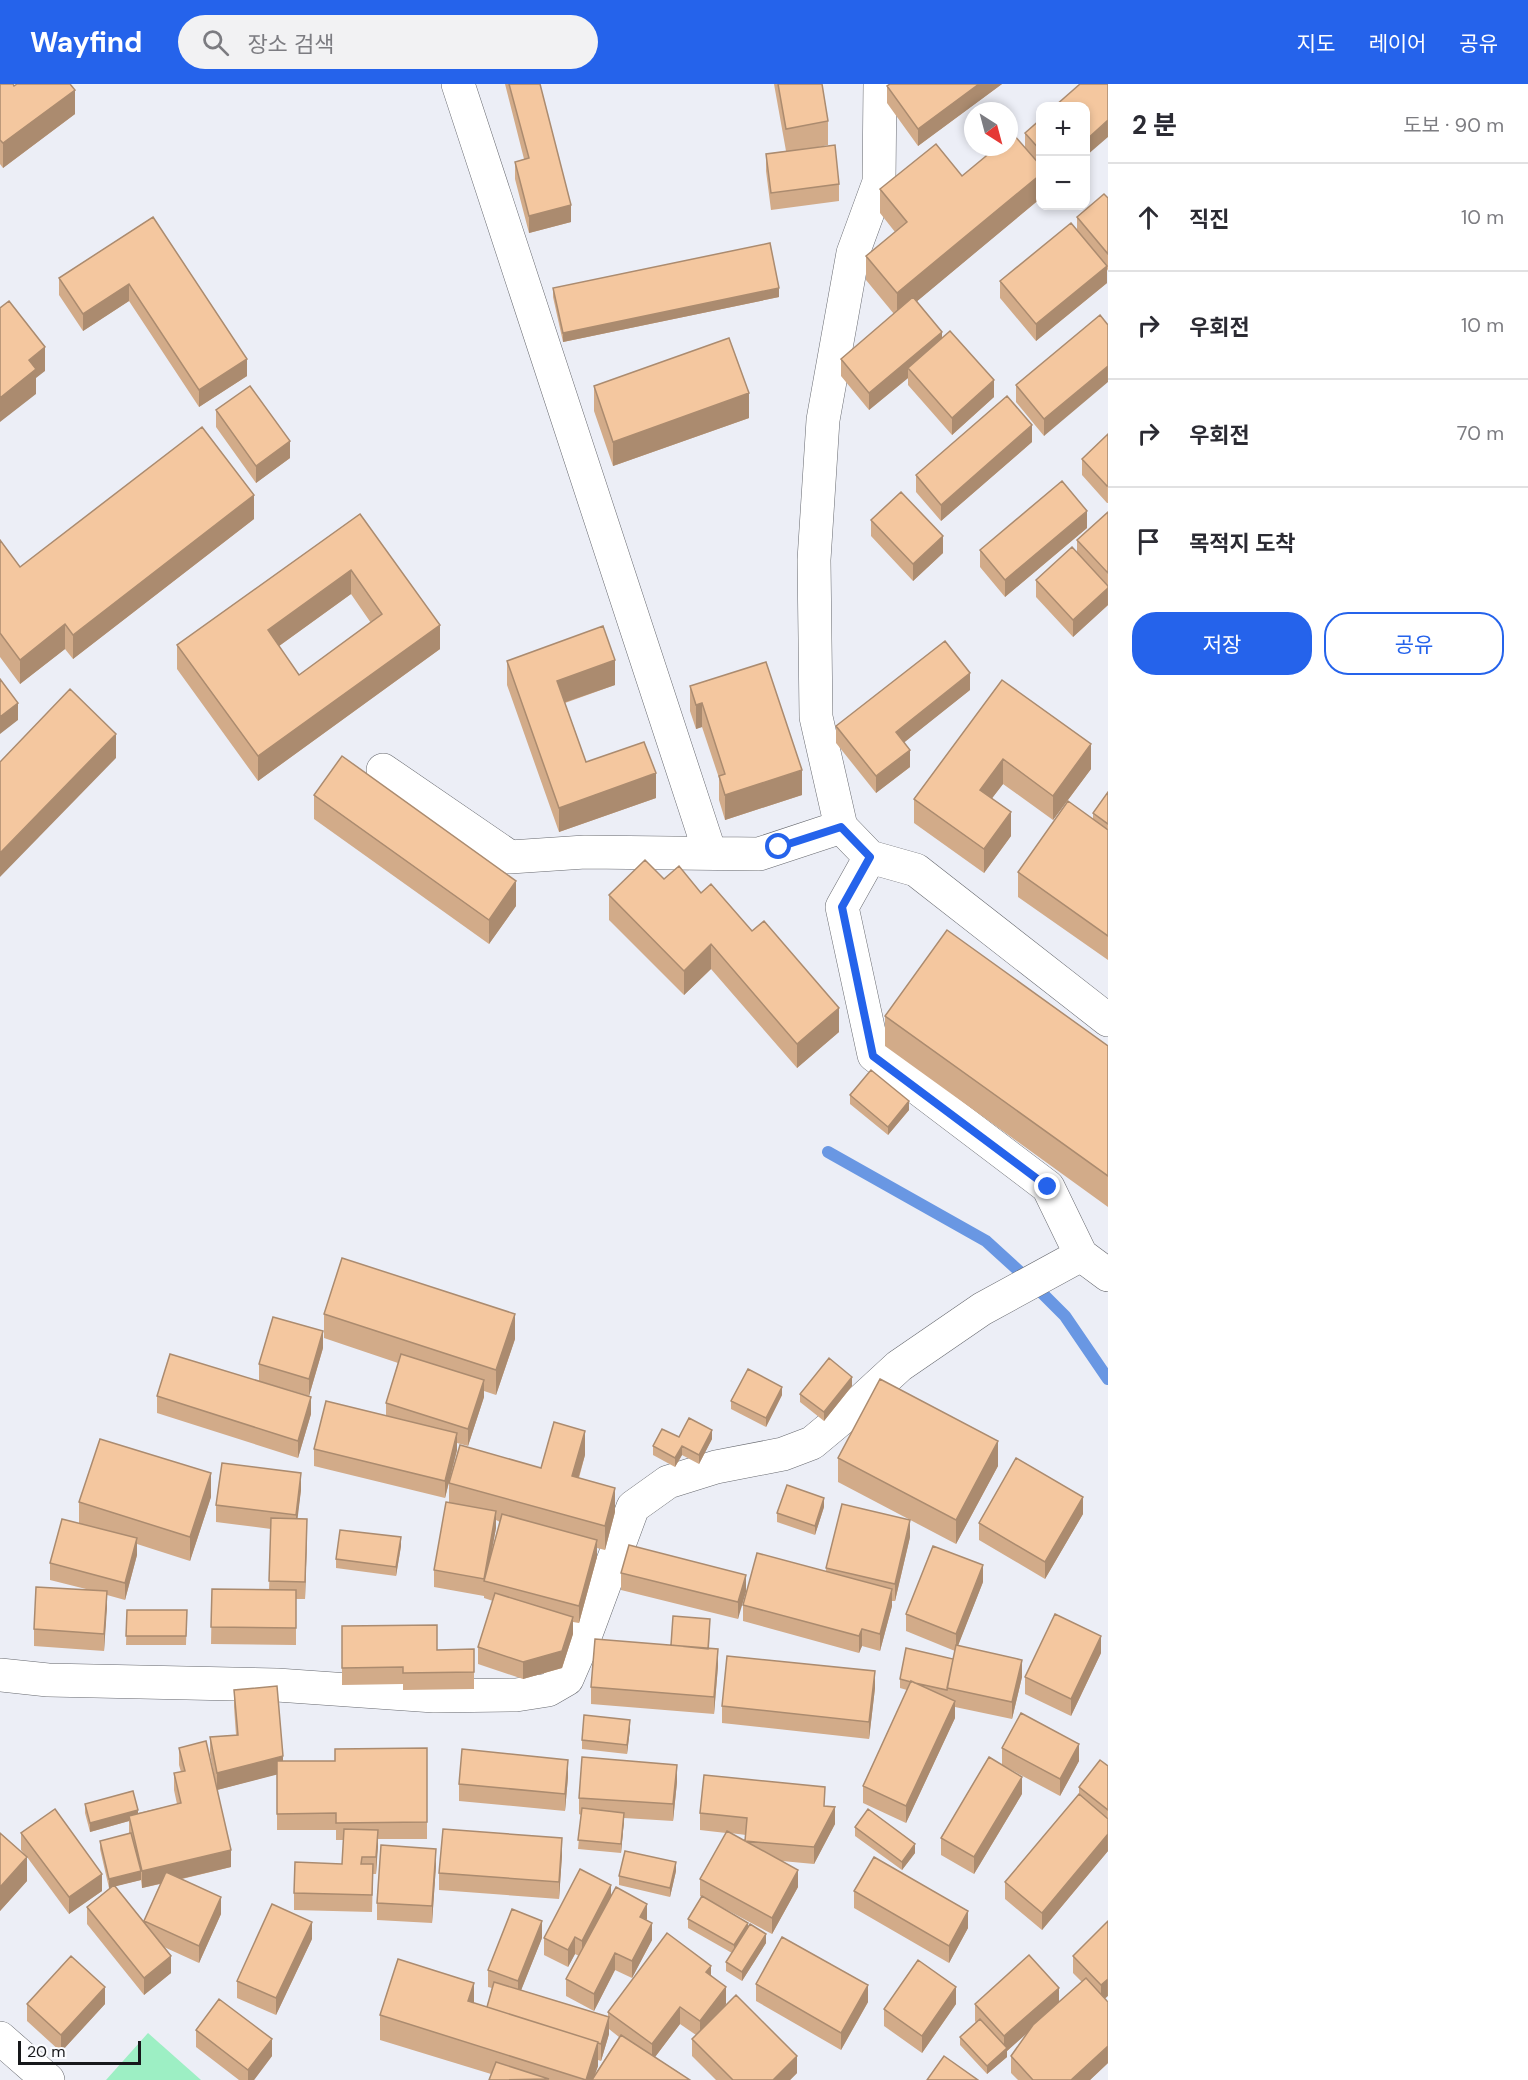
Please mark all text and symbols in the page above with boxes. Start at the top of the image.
search box [178,15,598,69]
text: Wayfind [30,24,142,61]
icon: search [199,26,232,59]
text: 장소 검색 [247,30,334,59]
text: 지도 [1297,30,1335,58]
text: 레이어 [1368,30,1426,58]
text: 공유 [1459,30,1498,58]
north arrow [964,102,1018,156]
map controls [1036,102,1090,210]
button: + [1036,102,1090,156]
text: 2 분 [1132,108,1177,142]
text: 도보 · 90 m [1403,112,1504,138]
button: − [1036,156,1090,210]
icon: ahead [1132,201,1165,234]
text: 10 m [1461,204,1504,230]
text: 직진 [1189,205,1229,234]
icon: right [1132,309,1165,342]
text: 10 m [1461,312,1504,338]
text: 우회전 [1189,313,1250,342]
icon: right [1132,417,1165,450]
text: 70 m [1457,420,1504,446]
text: 우회전 [1189,421,1250,450]
icon: arrive [1132,525,1165,558]
text: 목적지 도착 [1189,529,1295,558]
button: 저장 [1132,612,1312,675]
button: 공유 [1324,612,1504,675]
route start [765,833,791,859]
route end [1034,1173,1060,1199]
scale bar [18,2038,141,2066]
text: 20 m [27,2041,66,2062]

